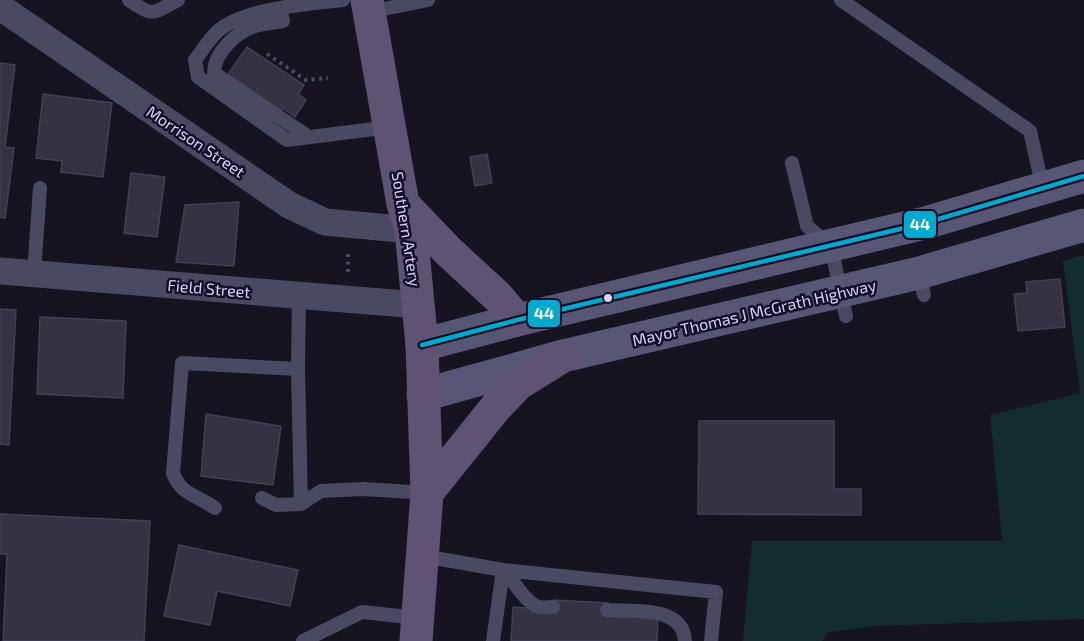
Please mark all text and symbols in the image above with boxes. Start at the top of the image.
street label: Morrison Street [143,101,249,181]
street label: Southern Artery [389,170,426,288]
line badge: 44 [903,210,937,239]
text: 44 [910,214,930,233]
street label: Field Street [167,275,251,301]
street label: Mayor Thomas J McGrath Highway [630,275,878,349]
unlabelled marker [602,292,614,304]
line badge: 44 [527,299,561,328]
text: 44 [534,303,554,322]

